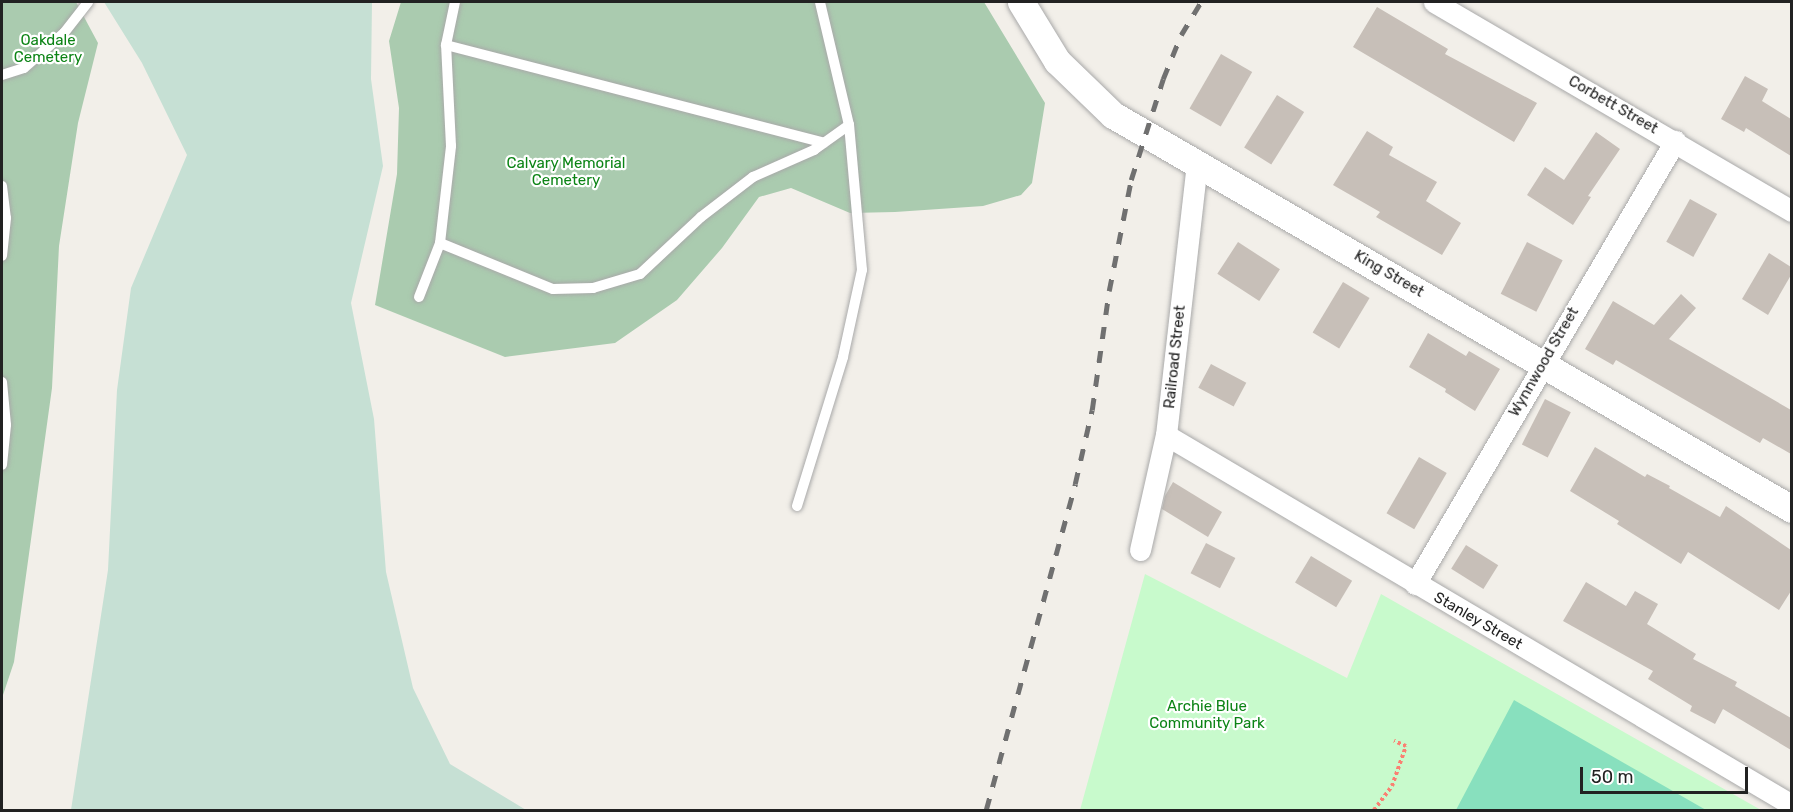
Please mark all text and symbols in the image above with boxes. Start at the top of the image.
park label: Oakdale Cemetery [14,31,82,66]
street label: Corbett Street [1565,72,1661,138]
park label: Calvary Memorial Cemetery [506,154,626,189]
street label: King Street [1351,247,1427,301]
street label: Railroad Street [1161,304,1189,410]
street label: Wynnwood Street [1505,304,1583,420]
street label: Stanley Street [1430,588,1526,654]
park label: Archie Blue Community Park [1149,697,1265,732]
scale bar [1583,755,1751,793]
text: 50 m [1591,766,1634,788]

